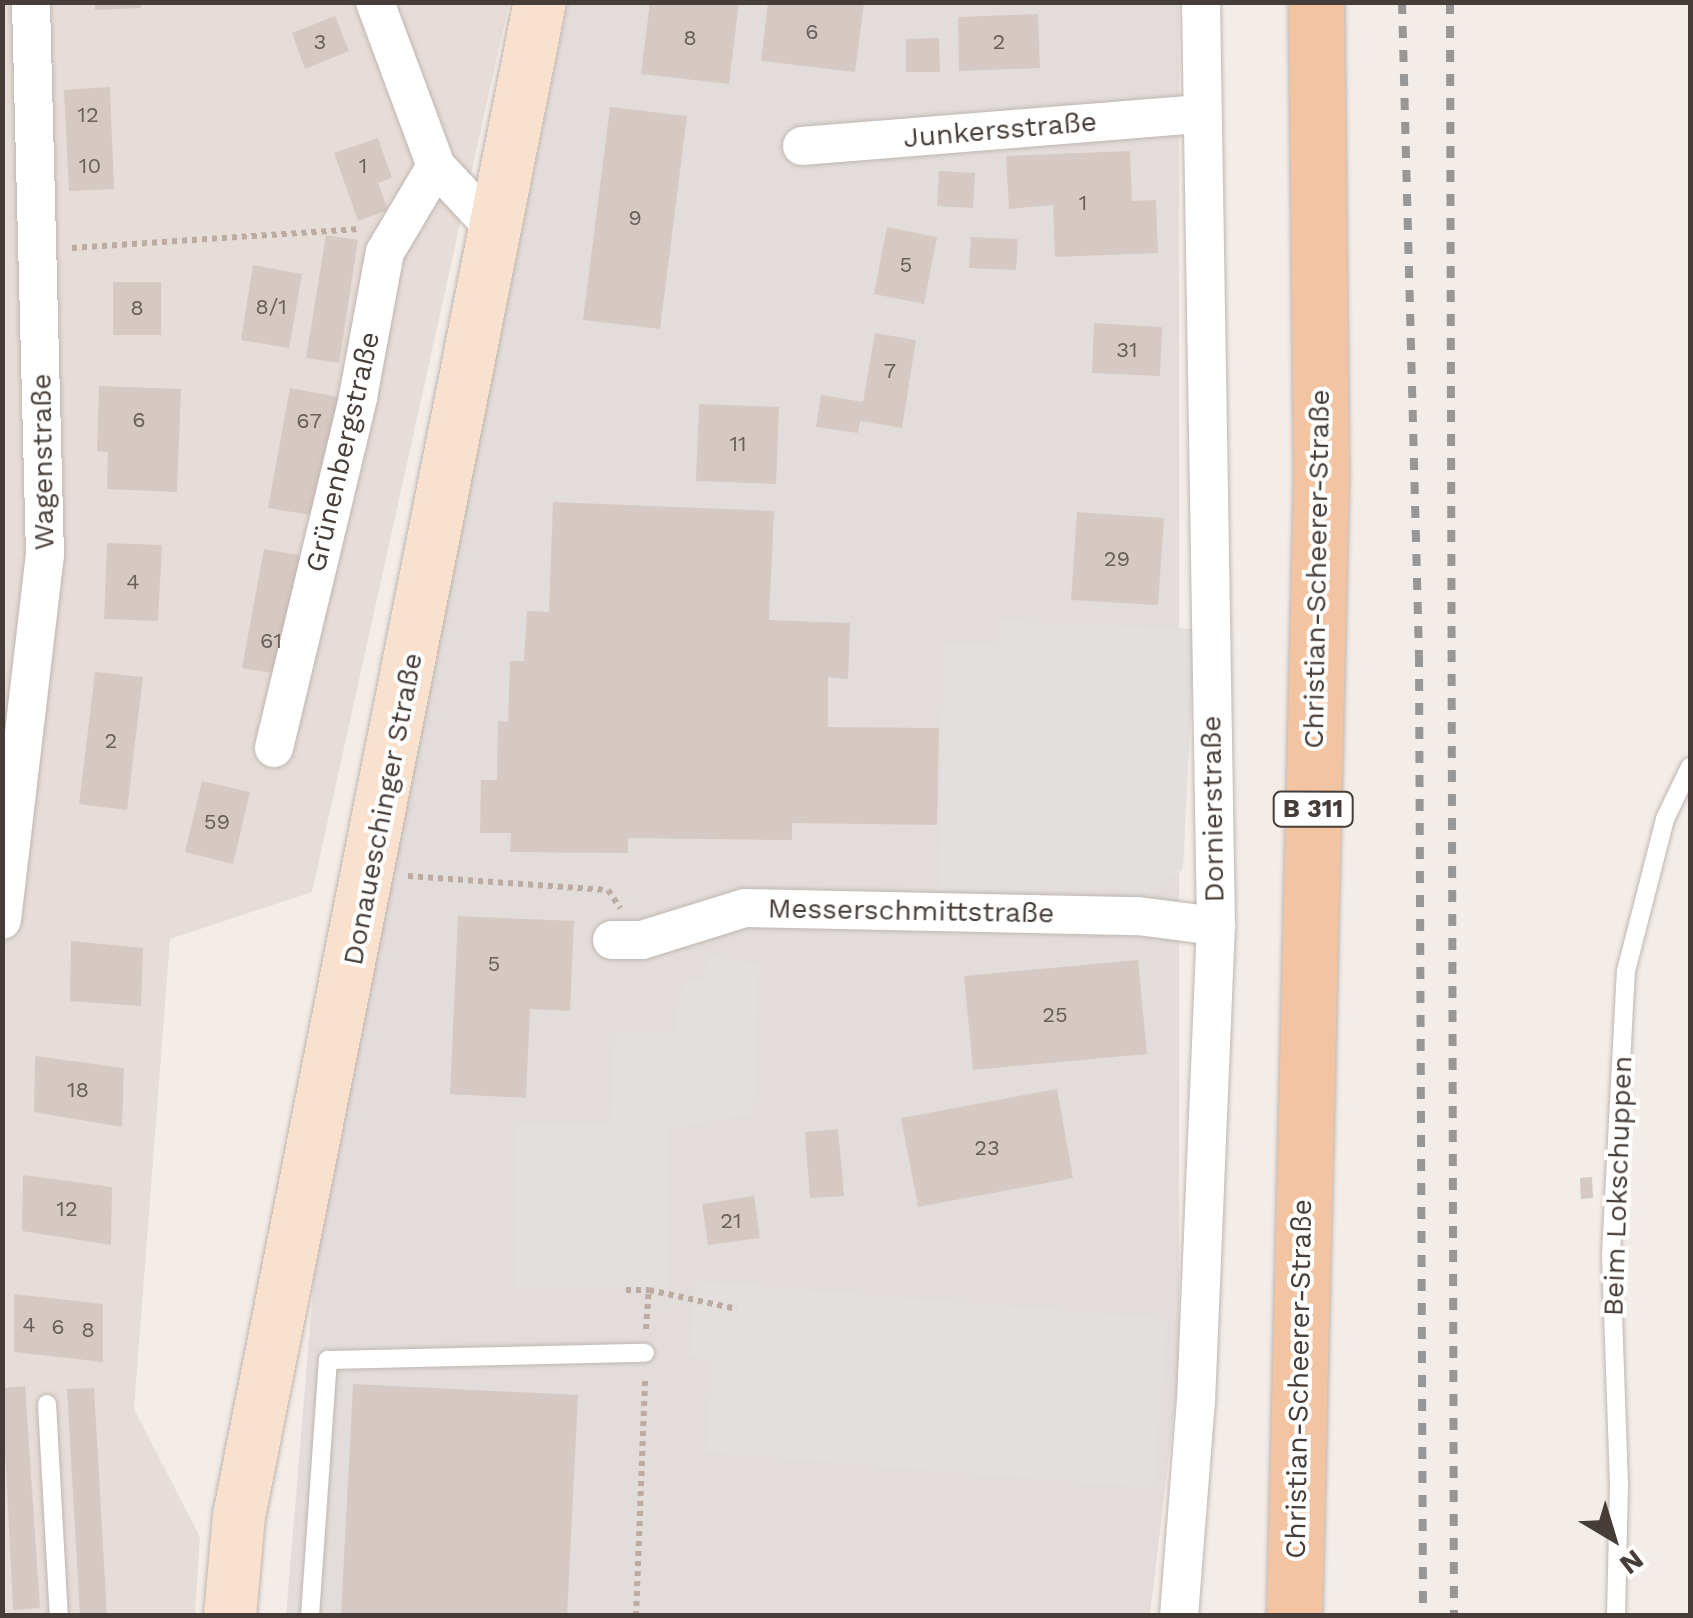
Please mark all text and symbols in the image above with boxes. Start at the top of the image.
house number: 6 [805,19,819,45]
house number: 8 [683,25,697,51]
house number: 3 [314,29,326,55]
house number: 2 [993,29,1005,55]
house number: 12 [77,102,99,128]
street label: Junkersstraße [902,105,1098,155]
house number: 10 [79,153,101,179]
house number: 1 [359,153,367,179]
house number: 1 [1079,190,1087,216]
house number: 9 [628,205,642,231]
house number: 5 [900,252,912,278]
house number: 8/1 [255,294,287,320]
house number: 8 [130,295,144,321]
street label: Grünenbergstraße [299,328,387,576]
house number: 31 [1116,337,1138,363]
house number: 7 [884,358,896,384]
street label: Wagenstraße [25,373,61,551]
street label: Christian-Scheerer-Straße [1297,389,1337,749]
house number: 6 [132,407,146,433]
house number: 67 [296,408,322,434]
house number: 11 [729,431,747,457]
house number: 29 [1104,546,1130,572]
house number: 4 [126,569,140,595]
house number: 61 [260,628,282,654]
street label: Donaueschinger Straße [336,650,430,968]
street label: Dornierstraße [1195,715,1231,903]
house number: 2 [105,728,117,754]
road number: B 311 [1270,789,1356,829]
house number: 59 [204,809,230,835]
street label: Messerschmittstraße [767,892,1055,930]
house number: 5 [488,951,500,977]
house number: 25 [1042,1002,1068,1028]
street label: Beim Lokschuppen [1597,1055,1639,1317]
house number: 18 [67,1077,89,1103]
house number: 23 [974,1135,1000,1161]
house number: 12 [56,1196,78,1222]
street label: Christian-Scheerer-Straße [1279,1199,1319,1559]
house number: 21 [720,1208,742,1234]
house number: 4 [22,1312,36,1338]
house number: 6 [51,1314,65,1340]
house number: 8 [81,1317,95,1343]
north arrow [1563,1488,1663,1588]
text: N [1613,1543,1650,1581]

